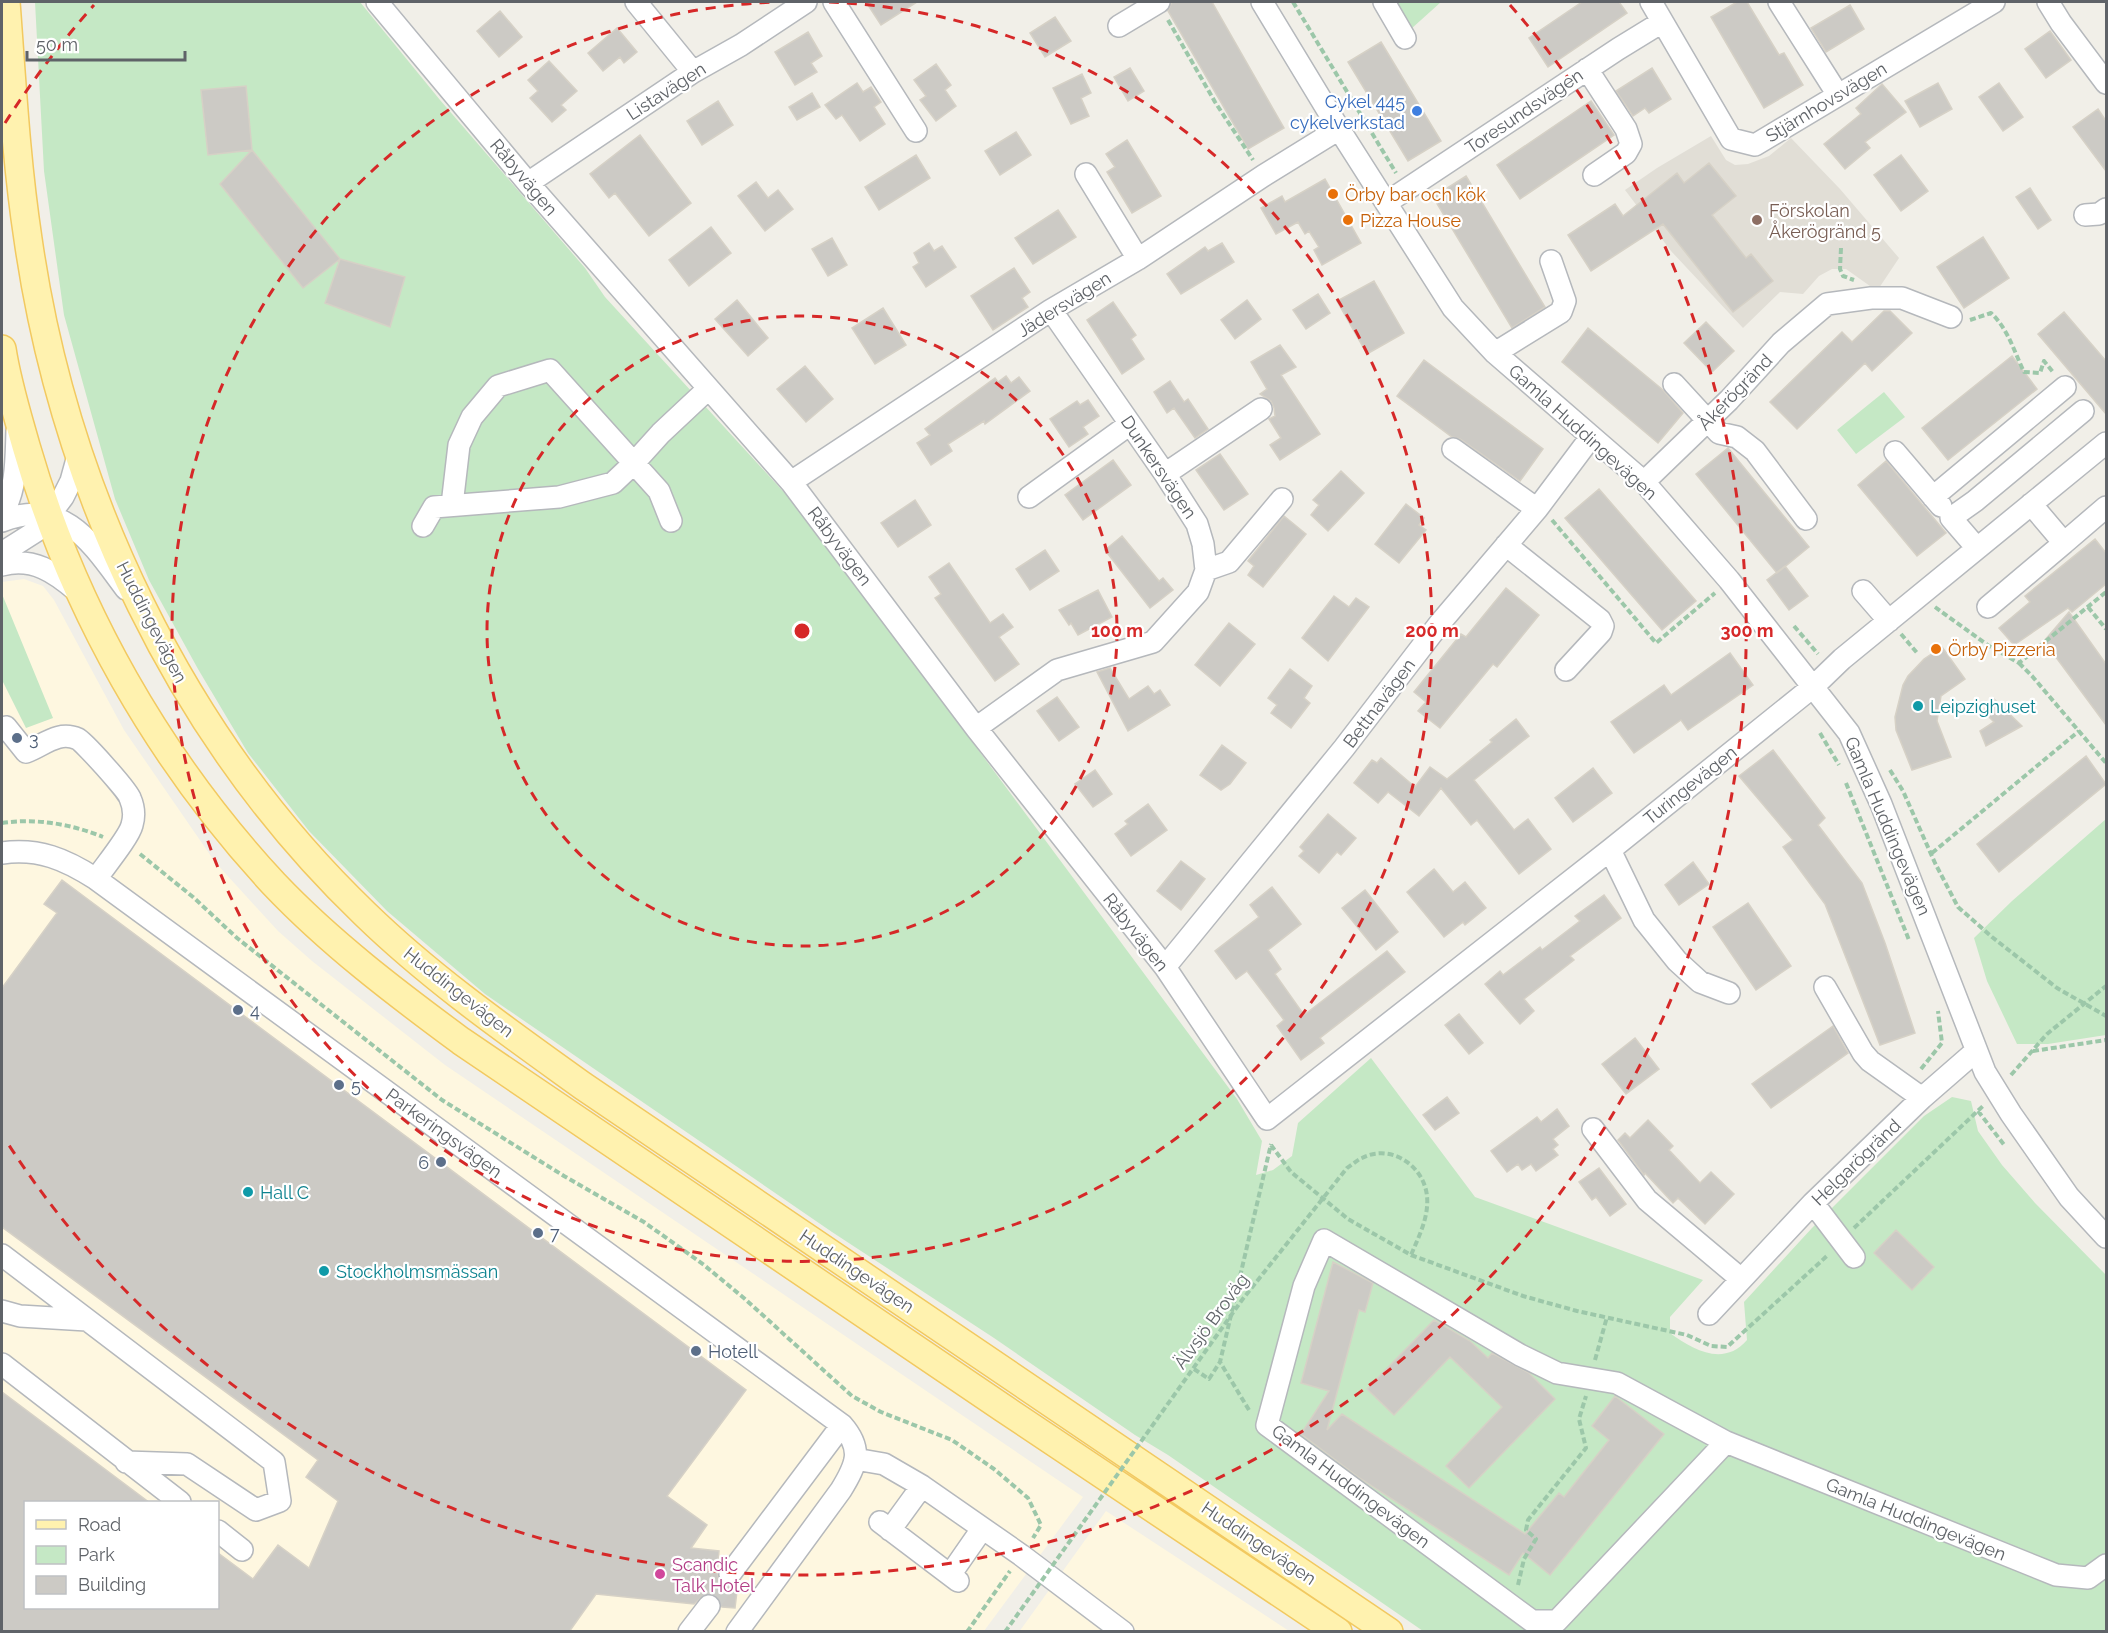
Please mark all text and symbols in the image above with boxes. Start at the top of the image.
scale bar [27,24,184,62]
text: 50 m [36,34,78,55]
street label: Listavägen [623,58,709,124]
street label: Stjärnhovsvägen [1762,58,1890,146]
street label: Toresundsvägen [1461,64,1587,158]
place label: Cykel 445 cykelverkstad [1290,91,1405,133]
marker: Cykel 445 cykelverkstad [1410,104,1424,118]
street label: Råbyvägen [486,135,562,219]
place label: Örby bar och kök [1345,184,1486,205]
marker: Örby bar och kök [1326,187,1340,201]
place label: Förskolan Åkerögränd 5 [1769,200,1881,242]
place label: Pizza House [1360,210,1461,231]
marker: Pizza House [1341,213,1355,227]
marker: Förskolan Åkerögränd 5 [1750,213,1764,227]
street label: Jädersvägen [1013,267,1115,341]
street label: Åkerögränd [1693,349,1776,434]
street label: Gamla Huddingevägen [1505,360,1661,504]
street label: Dunkersvägen [1117,411,1201,523]
street label: Råbyvägen [804,502,876,590]
street label: Huddingevägen [112,558,192,686]
text: 100 m [1091,620,1143,641]
text: 200 m [1405,620,1459,641]
text: 300 m [1720,620,1774,641]
centre of rings [792,621,812,641]
place label: Örby Pizzeria [1948,639,2056,660]
marker: Örby Pizzeria [1929,642,1943,656]
street label: Bettnavägen [1339,654,1419,752]
place label: Leipzighuset [1930,696,2036,717]
marker: Leipzighuset [1911,699,1925,713]
place label: 3 [29,728,39,749]
marker: 3 [10,731,24,745]
street label: Gamla Huddingevägen [1841,733,1935,919]
street label: Turingevägen [1639,741,1741,829]
street label: Råbyvägen [1099,889,1173,975]
street label: Huddingevägen [400,943,518,1041]
place label: 4 [250,1000,260,1021]
marker: 4 [231,1003,245,1017]
place label: 5 [351,1075,361,1096]
marker: 5 [332,1078,346,1092]
street label: Parkeringsvägen [382,1084,506,1182]
street label: Helgarögränd [1807,1114,1905,1210]
place label: 6 [418,1152,429,1173]
marker: 6 [434,1155,448,1169]
place label: Hall C [260,1182,309,1203]
marker: Hall C [241,1185,255,1199]
place label: 7 [550,1223,560,1244]
street label: Huddingevägen [796,1225,918,1317]
marker: 7 [531,1226,545,1240]
place label: Stockholmsmässan [336,1261,498,1282]
marker: Stockholmsmässan [317,1264,331,1278]
street label: Älvsjö Broväg [1169,1269,1253,1373]
place label: Hotell [708,1341,758,1362]
marker: Hotell [689,1344,703,1358]
street label: Gamla Huddingevägen [1268,1420,1434,1552]
street label: Gamla Huddingevägen [1823,1473,2009,1565]
street label: Huddingevägen [1198,1497,1320,1589]
legend [24,1501,219,1609]
text: Road [78,1514,121,1535]
text: Park [78,1544,115,1565]
place label: Scandic Talk Hotel [672,1554,755,1596]
marker: Scandic Talk Hotel [653,1567,667,1581]
text: Building [78,1574,146,1595]

